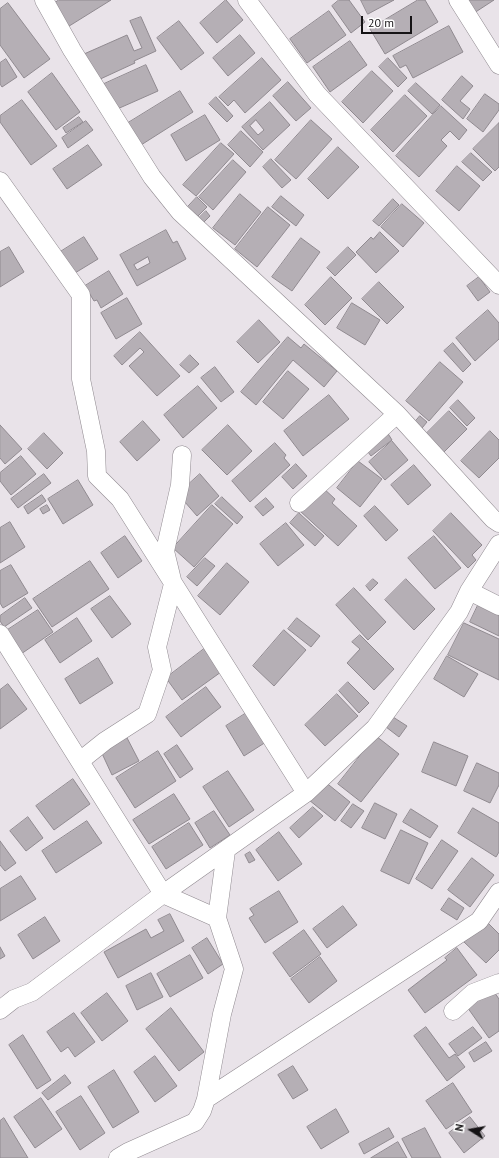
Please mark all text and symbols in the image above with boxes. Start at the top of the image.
scale bar [363,8,414,34]
text: 20 m [368,15,394,30]
north arrow [451,1110,491,1150]
text: N [452,1123,467,1133]

